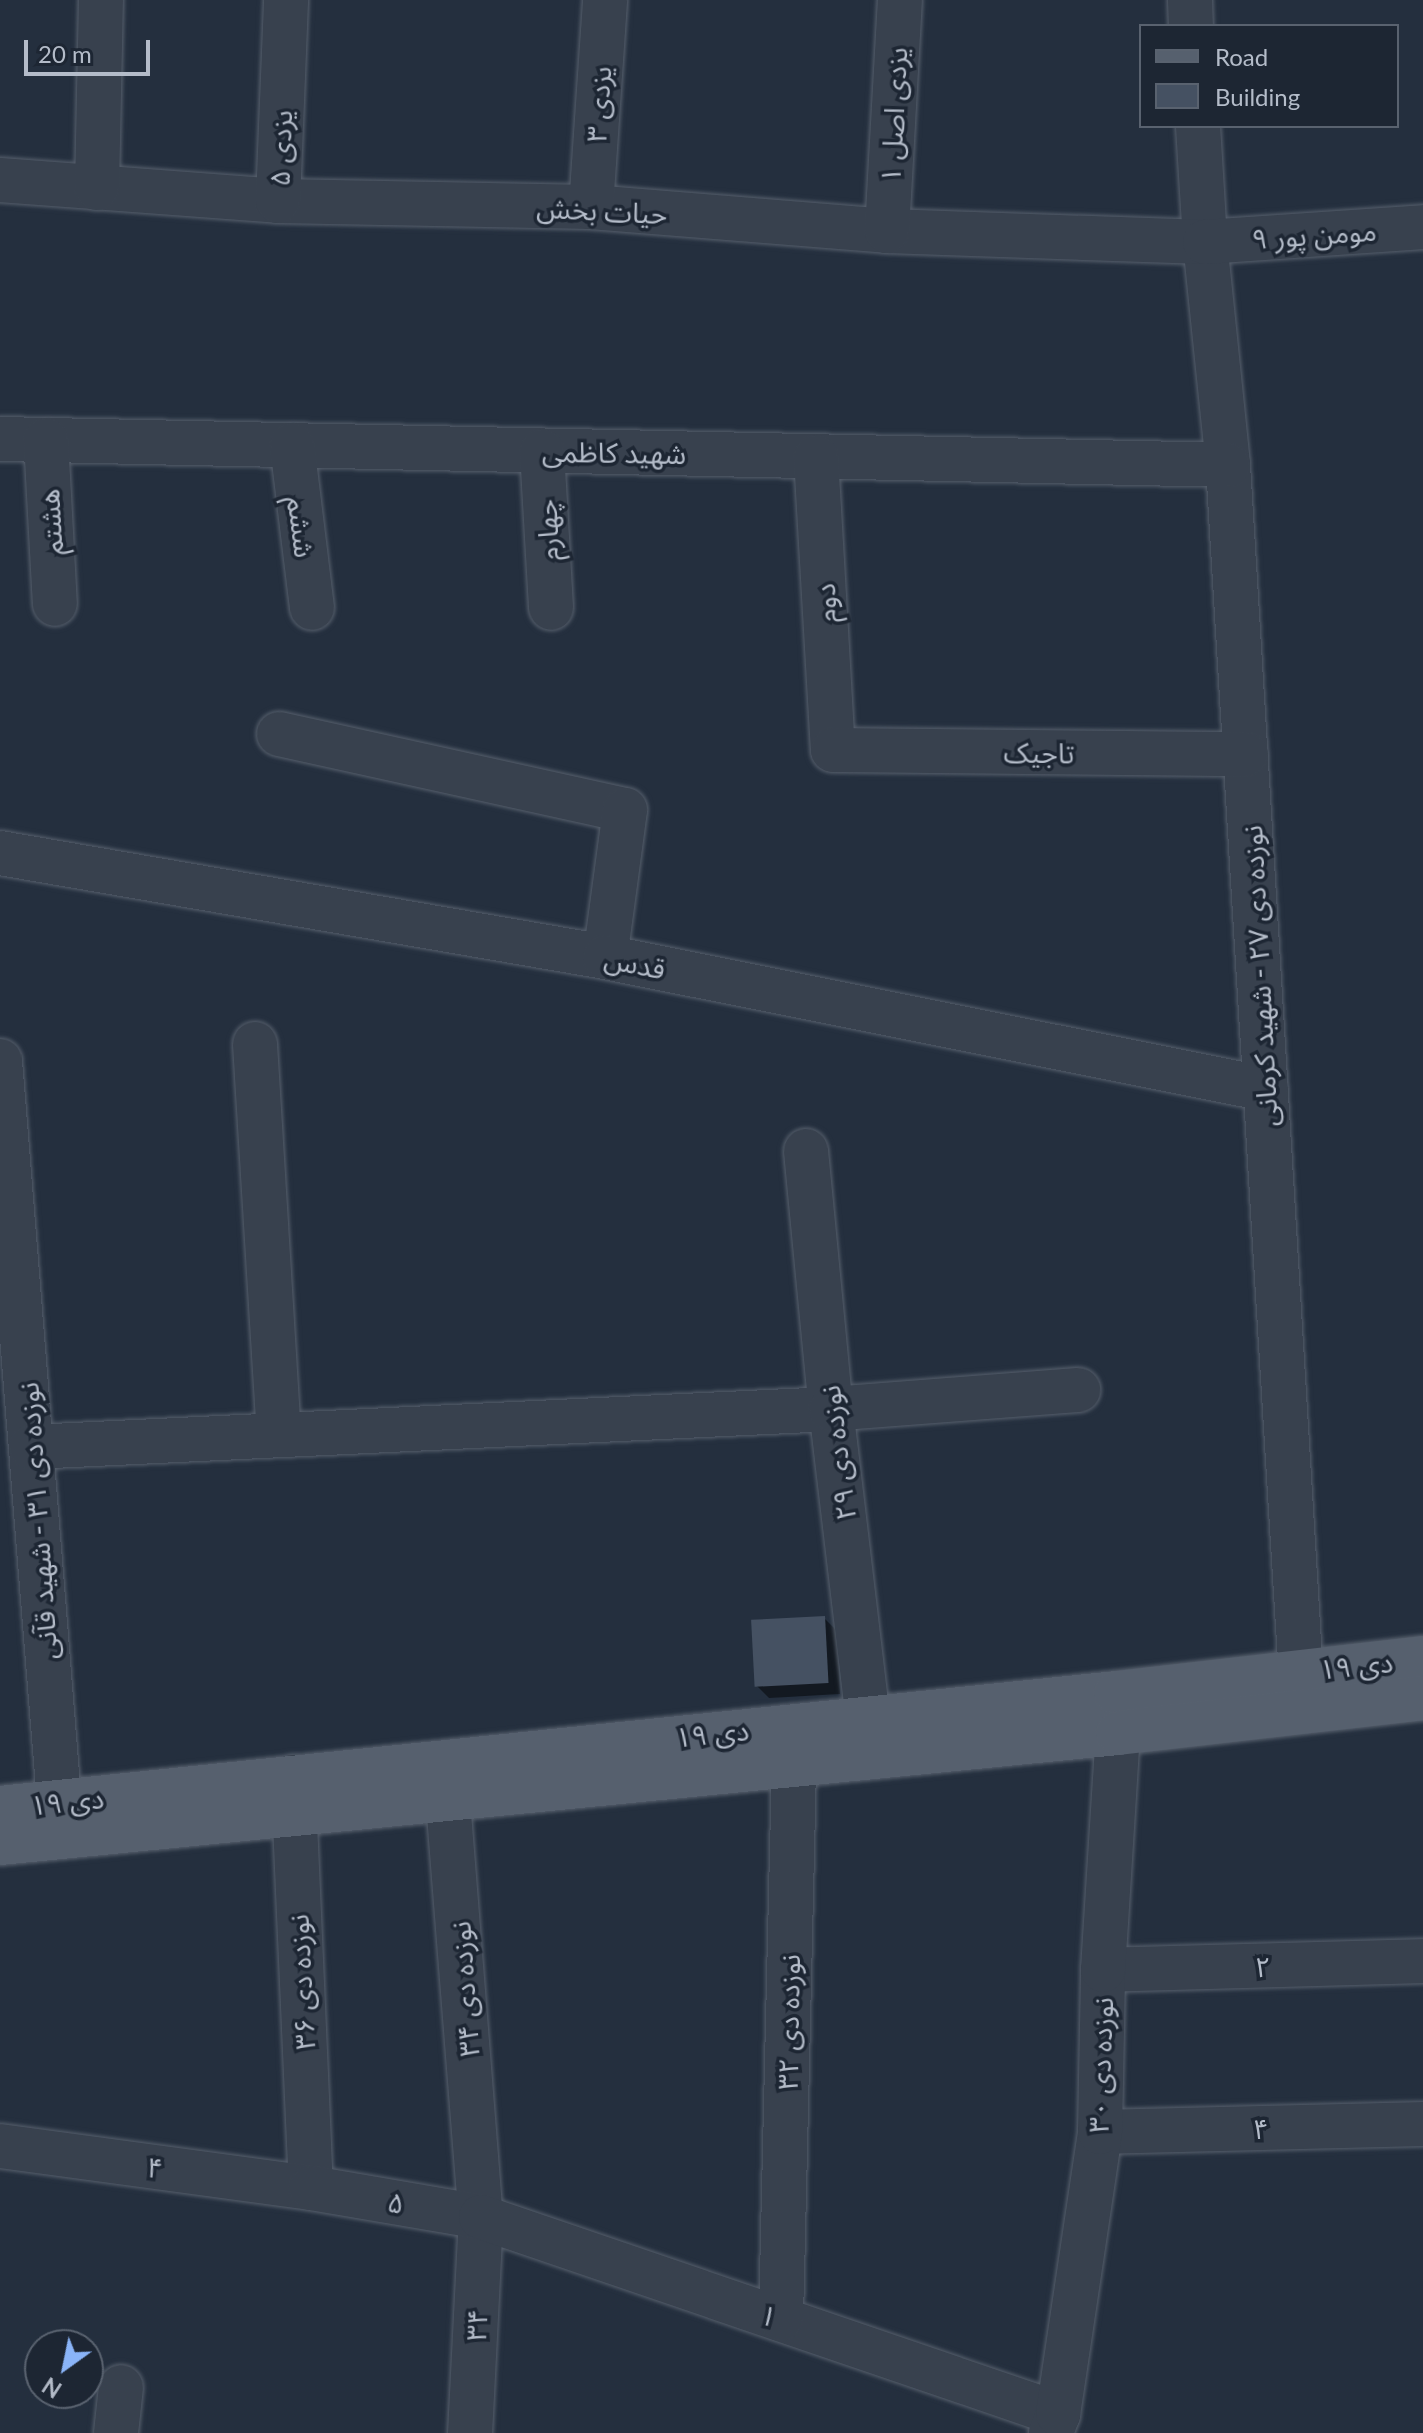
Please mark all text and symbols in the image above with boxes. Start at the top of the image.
scale bar [28,24,154,74]
legend [1139,24,1399,128]
text: 20 m [38,39,92,68]
text: Road [1215,42,1268,71]
street label: یزدی اصل ۱ [873,46,913,184]
street label: یزدی ۳ [579,65,617,143]
text: Building [1215,82,1300,111]
street label: یزدی ۵ [262,109,298,187]
street label: حیات بخش [536,190,668,230]
street label: مومن پور ۹ [1250,213,1378,255]
street label: شهید کاظمی [542,434,686,470]
street label: هشتم [31,488,69,556]
street label: ششم [282,494,322,560]
street label: چهارم [529,498,565,562]
street label: دوم [807,582,843,624]
street label: تاجیک [1003,735,1075,769]
street label: نوزده دی ۲۷ - شهید کرمانی [1234,824,1284,1128]
street label: قدس [602,941,668,985]
street label: نوزده دی ۳۱ - شهید قآنی [11,1381,63,1661]
street label: نوزده دی ۲۹ [812,1384,862,1522]
street label: ۱۹ دی [1318,1644,1394,1686]
street label: ۱۹ دی [674,1712,750,1754]
street label: ۱۹ دی [29,1780,105,1822]
street label: نوزده دی ۳۶ [281,1913,321,2051]
street label: نوزده دی ۳۴ [443,1920,485,2058]
street label: ۲ [1254,1949,1272,1983]
street label: نوزده دی ۳۲ [770,1954,806,2090]
street label: نوزده دی ۳۰ [1081,1997,1119,2133]
street label: ۴ [1252,2111,1270,2145]
street label: ۴ [145,2149,165,2185]
street label: ۵ [385,2184,407,2220]
street label: ۱ [756,2297,782,2333]
street label: ۳۴ [458,2308,494,2342]
north arrow [24,2329,104,2409]
text: N [37,2372,66,2404]

